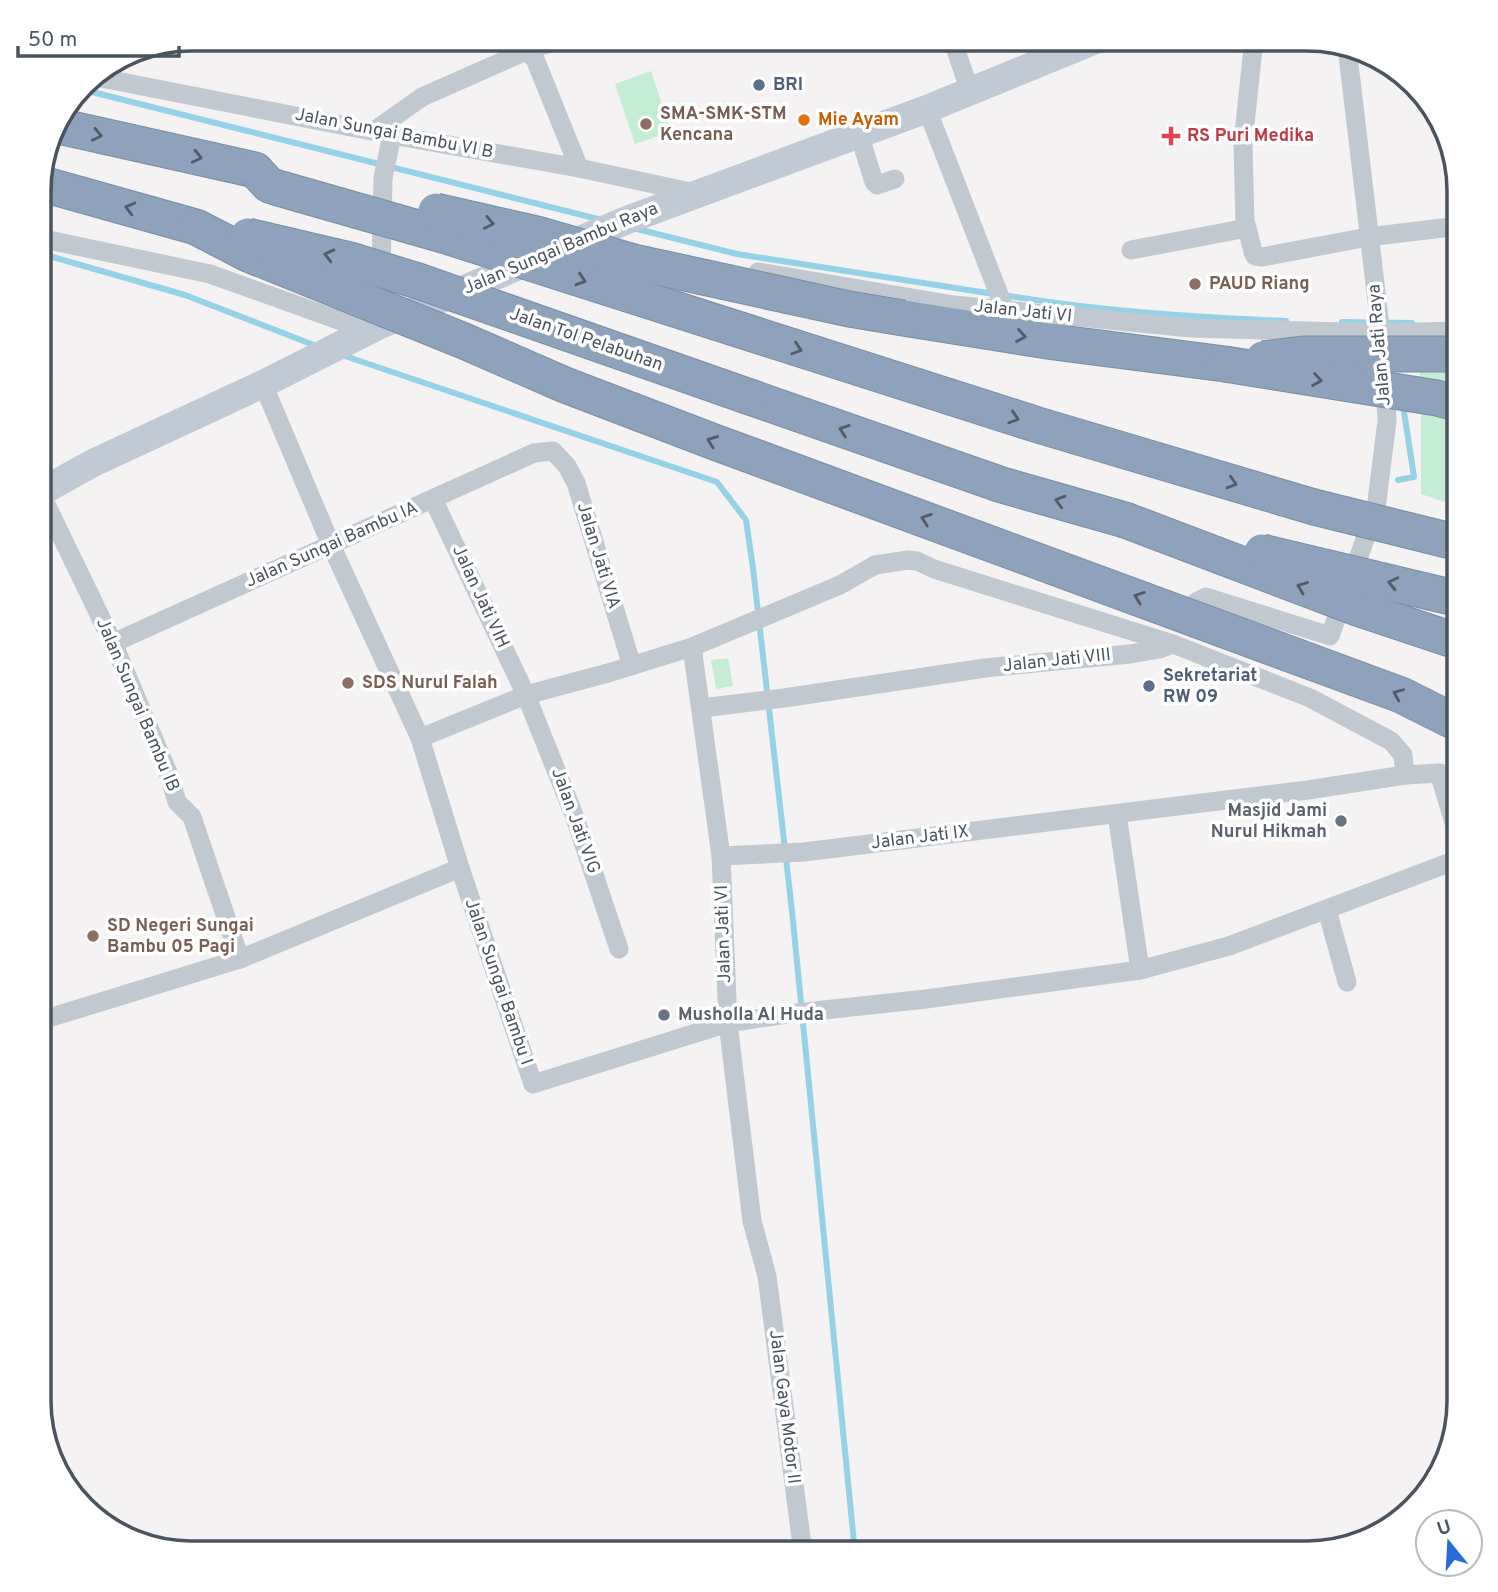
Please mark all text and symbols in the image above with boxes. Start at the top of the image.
scale bar [18,14,178,58]
text: 50 m [28,27,77,54]
place label: BRI [773,74,803,97]
marker: BRI [751,77,767,93]
street label: Jalan Sungai Bambu VI B [293,103,495,165]
place label: SMA-SMK-STM Kencana [660,103,787,147]
place label: Mie Ayam [818,109,899,132]
marker: Mie Ayam [796,112,812,128]
marker: SMA-SMK-STM Kencana [638,116,654,132]
place label: RS Puri Medika [1187,125,1314,148]
marker: RS Puri Medika [1161,126,1181,146]
one-way arrow [91,127,103,141]
one-way arrow [191,149,203,164]
street label: Jalan Sungai Bambu Raya [460,198,662,300]
one-way arrow [124,202,136,217]
one-way arrow [483,215,495,230]
one-way arrow [323,249,335,263]
one-way arrow [574,272,586,286]
place label: PAUD Riang [1209,273,1310,296]
marker: PAUD Riang [1187,276,1203,292]
street label: Jalan Jati Raya [1363,283,1397,407]
street label: Jalan Jati VI [973,295,1073,329]
street label: Jalan Tol Pelabuhan [506,303,666,377]
one-way arrow [1015,328,1027,343]
one-way arrow [791,341,803,355]
one-way arrow [1311,372,1323,387]
one-way arrow [1008,410,1020,424]
one-way arrow [838,424,850,438]
one-way arrow [706,436,718,450]
one-way arrow [1226,474,1238,489]
one-way arrow [1054,495,1066,510]
street label: Jalan Sungai Bambu IA [242,497,422,593]
street label: Jalan Jati VIA [571,500,625,612]
one-way arrow [920,513,932,527]
street label: Jalan Jati VIH [446,542,514,652]
one-way arrow [1387,577,1399,591]
one-way arrow [1297,581,1309,595]
one-way arrow [1134,592,1146,606]
street label: Jalan Sungai Bambu IB [90,615,184,795]
street label: Jalan Jati VIII [1002,644,1112,678]
place label: Sekretariat RW 09 [1163,665,1257,709]
place label: SDS Nurul Falah [362,672,498,695]
marker: SDS Nurul Falah [340,675,356,691]
marker: Sekretariat RW 09 [1141,678,1157,694]
one-way arrow [1393,689,1405,703]
street label: Jalan Jati VIG [545,765,605,877]
place label: Masjid Jami Nurul Hikmah [1211,800,1327,844]
marker: Masjid Jami Nurul Hikmah [1333,813,1349,829]
street label: Jalan Jati IX [870,821,970,855]
street label: Jalan Jati VI [711,884,737,984]
street label: Jalan Sungai Bambu I [459,896,537,1068]
place label: SD Negeri Sungai Bambu 05 Pagi [107,915,254,959]
marker: SD Negeri Sungai Bambu 05 Pagi [85,928,101,944]
place label: Musholla Al Huda [678,1004,824,1027]
marker: Musholla Al Huda [656,1007,672,1023]
street label: Jalan Gaya Motor II [763,1329,805,1485]
north arrow [1414,1508,1484,1578]
text: U [1434,1515,1455,1542]

